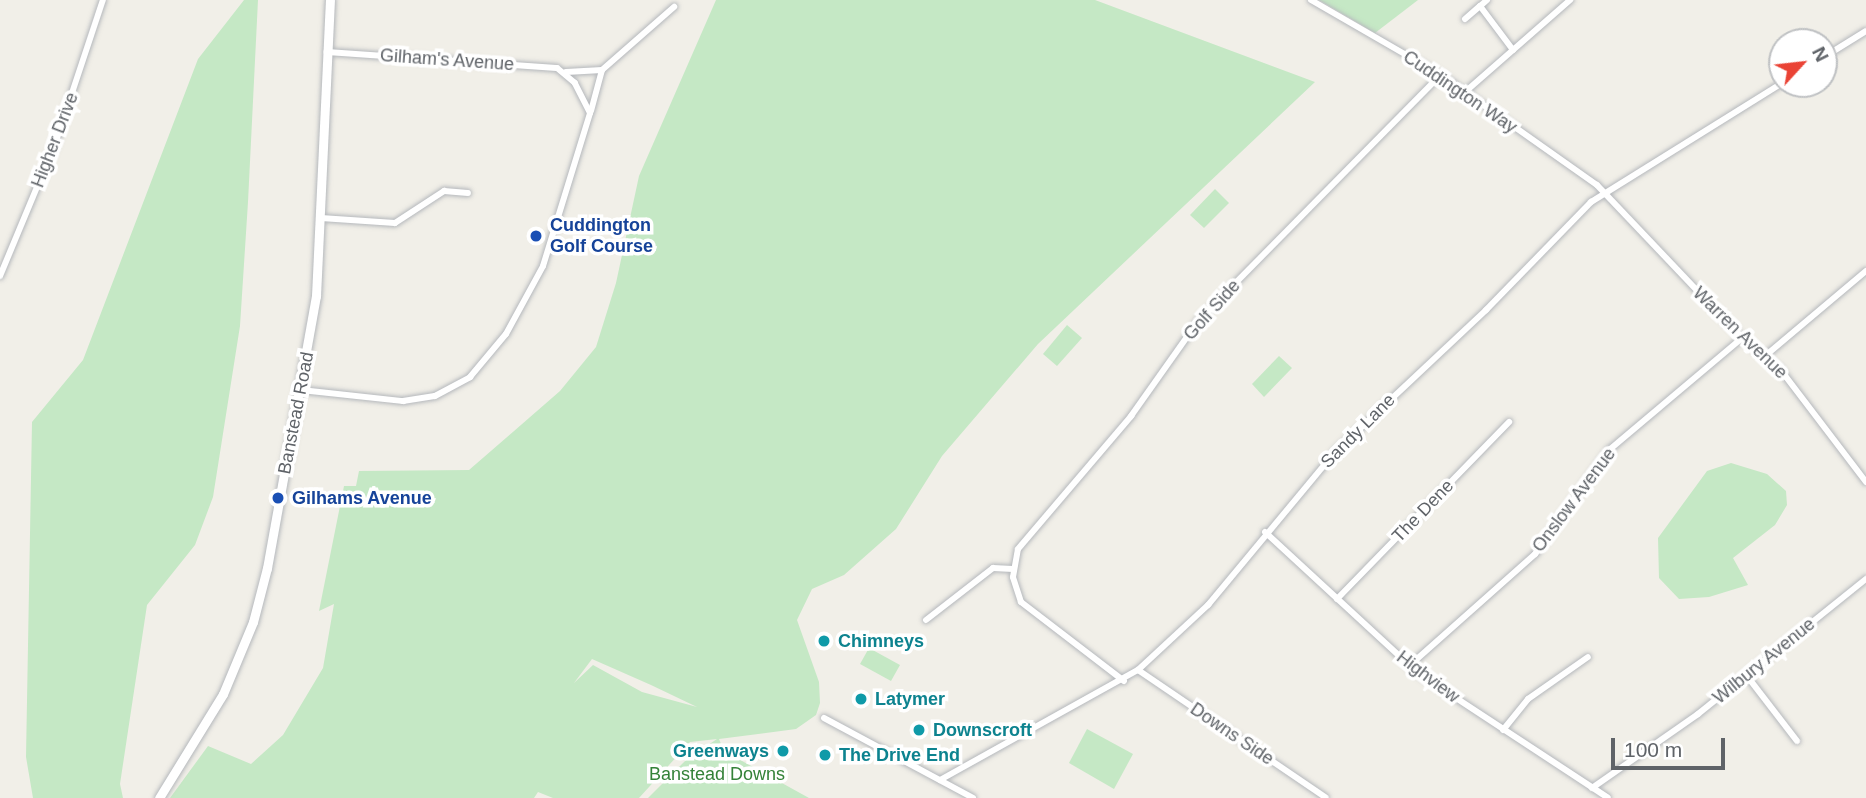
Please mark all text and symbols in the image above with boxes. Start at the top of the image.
north arrow [1768,28,1838,98]
text: N [1808,43,1833,65]
street label: Gilham's Avenue [379,45,515,75]
street label: Cuddington Way [1399,46,1521,138]
street label: Higher Drive [27,89,83,191]
place label: Cuddington Golf Course [550,215,653,258]
marker: Cuddington Golf Course [528,228,544,244]
street label: Golf Side [1179,275,1245,345]
street label: Warren Avenue [1688,282,1792,384]
street label: Banstead Road [274,350,318,476]
street label: Sandy Lane [1316,389,1400,473]
street label: Onslow Avenue [1528,443,1620,557]
street label: The Dene [1388,475,1458,547]
place label: Gilhams Avenue [292,487,432,509]
marker: Gilhams Avenue [270,490,286,506]
street label: Wilbury Avenue [1708,613,1820,709]
place label: Chimneys [838,630,924,652]
marker: Chimneys [816,633,832,649]
street label: Highview [1392,646,1464,708]
place label: Latymer [875,688,945,710]
marker: Latymer [853,691,869,707]
street label: Downs Side [1186,698,1278,770]
place label: Downscroft [933,719,1032,741]
marker: Downscroft [911,722,927,738]
scale bar [1614,724,1728,768]
text: 100 m [1624,738,1682,761]
place label: Greenways [673,740,769,762]
marker: Greenways [775,743,791,759]
place label: The Drive End [839,744,960,766]
marker: The Drive End [817,747,833,763]
park label: Banstead Downs [649,763,785,785]

